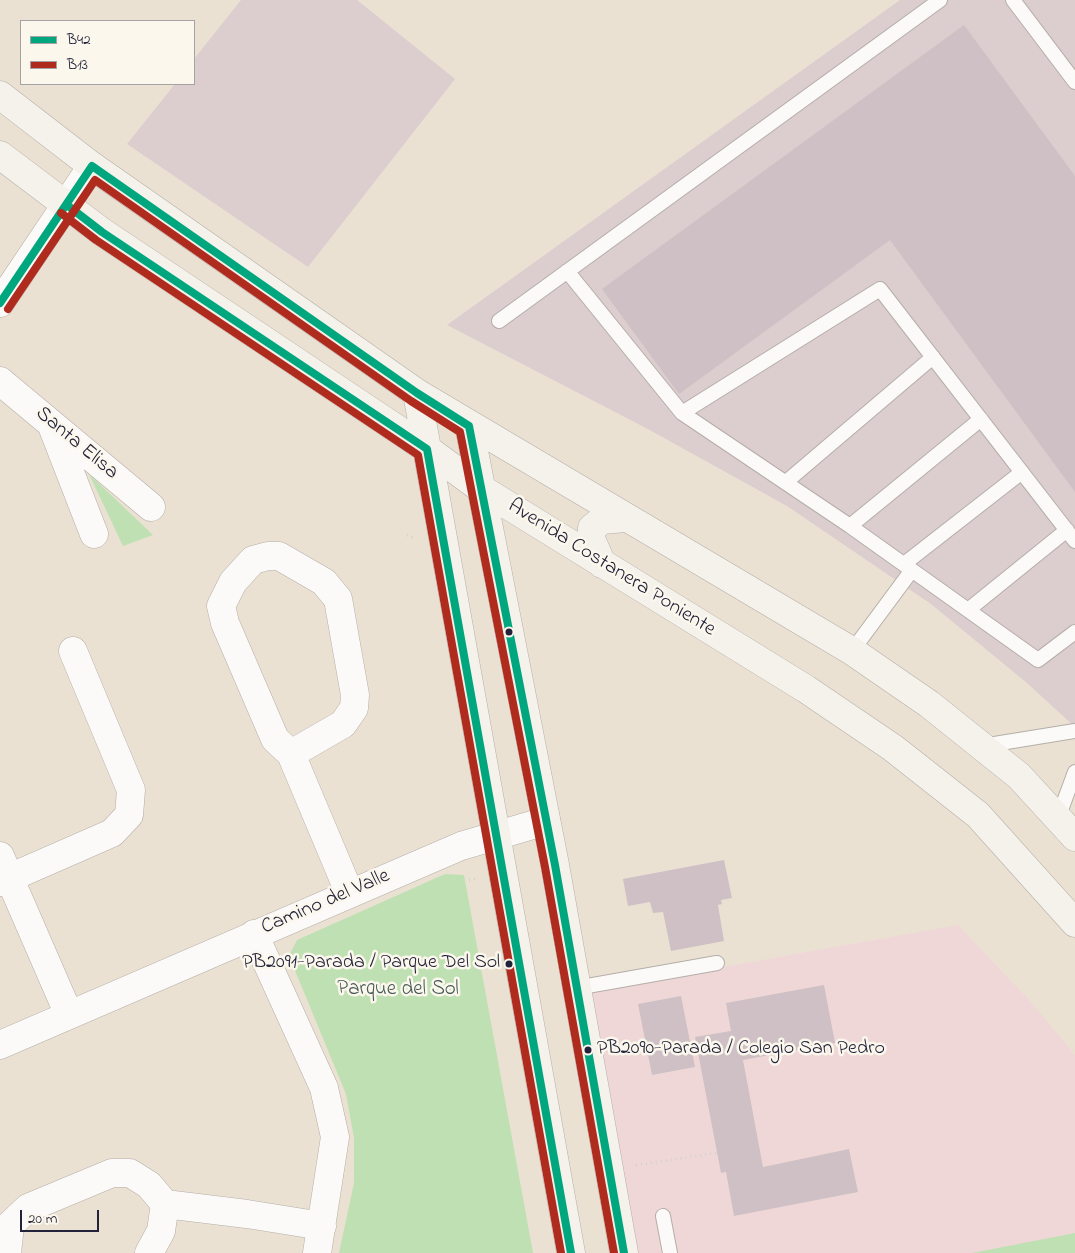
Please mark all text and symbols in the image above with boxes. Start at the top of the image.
legend [20,20,195,85]
text: B42 [67,29,91,51]
text: B13 [67,54,88,76]
street label: Santa Elisa [29,402,123,486]
street label: Avenida Costanera Poniente [502,495,720,643]
unlabelled marker [504,627,514,637]
street label: Camino del Valle [258,865,394,941]
place label: PB2091-Parada / Parque Del Sol [242,952,500,976]
marker: PB2091-Parada / Parque Del Sol [504,959,514,969]
park label: Parque del Sol [337,978,459,1004]
place label: PB2090-Parada / Colegio San Pedro [597,1038,885,1062]
marker: PB2090-Parada / Colegio San Pedro [583,1045,593,1055]
scale bar [22,1200,101,1232]
text: 20 m [28,1208,57,1230]

